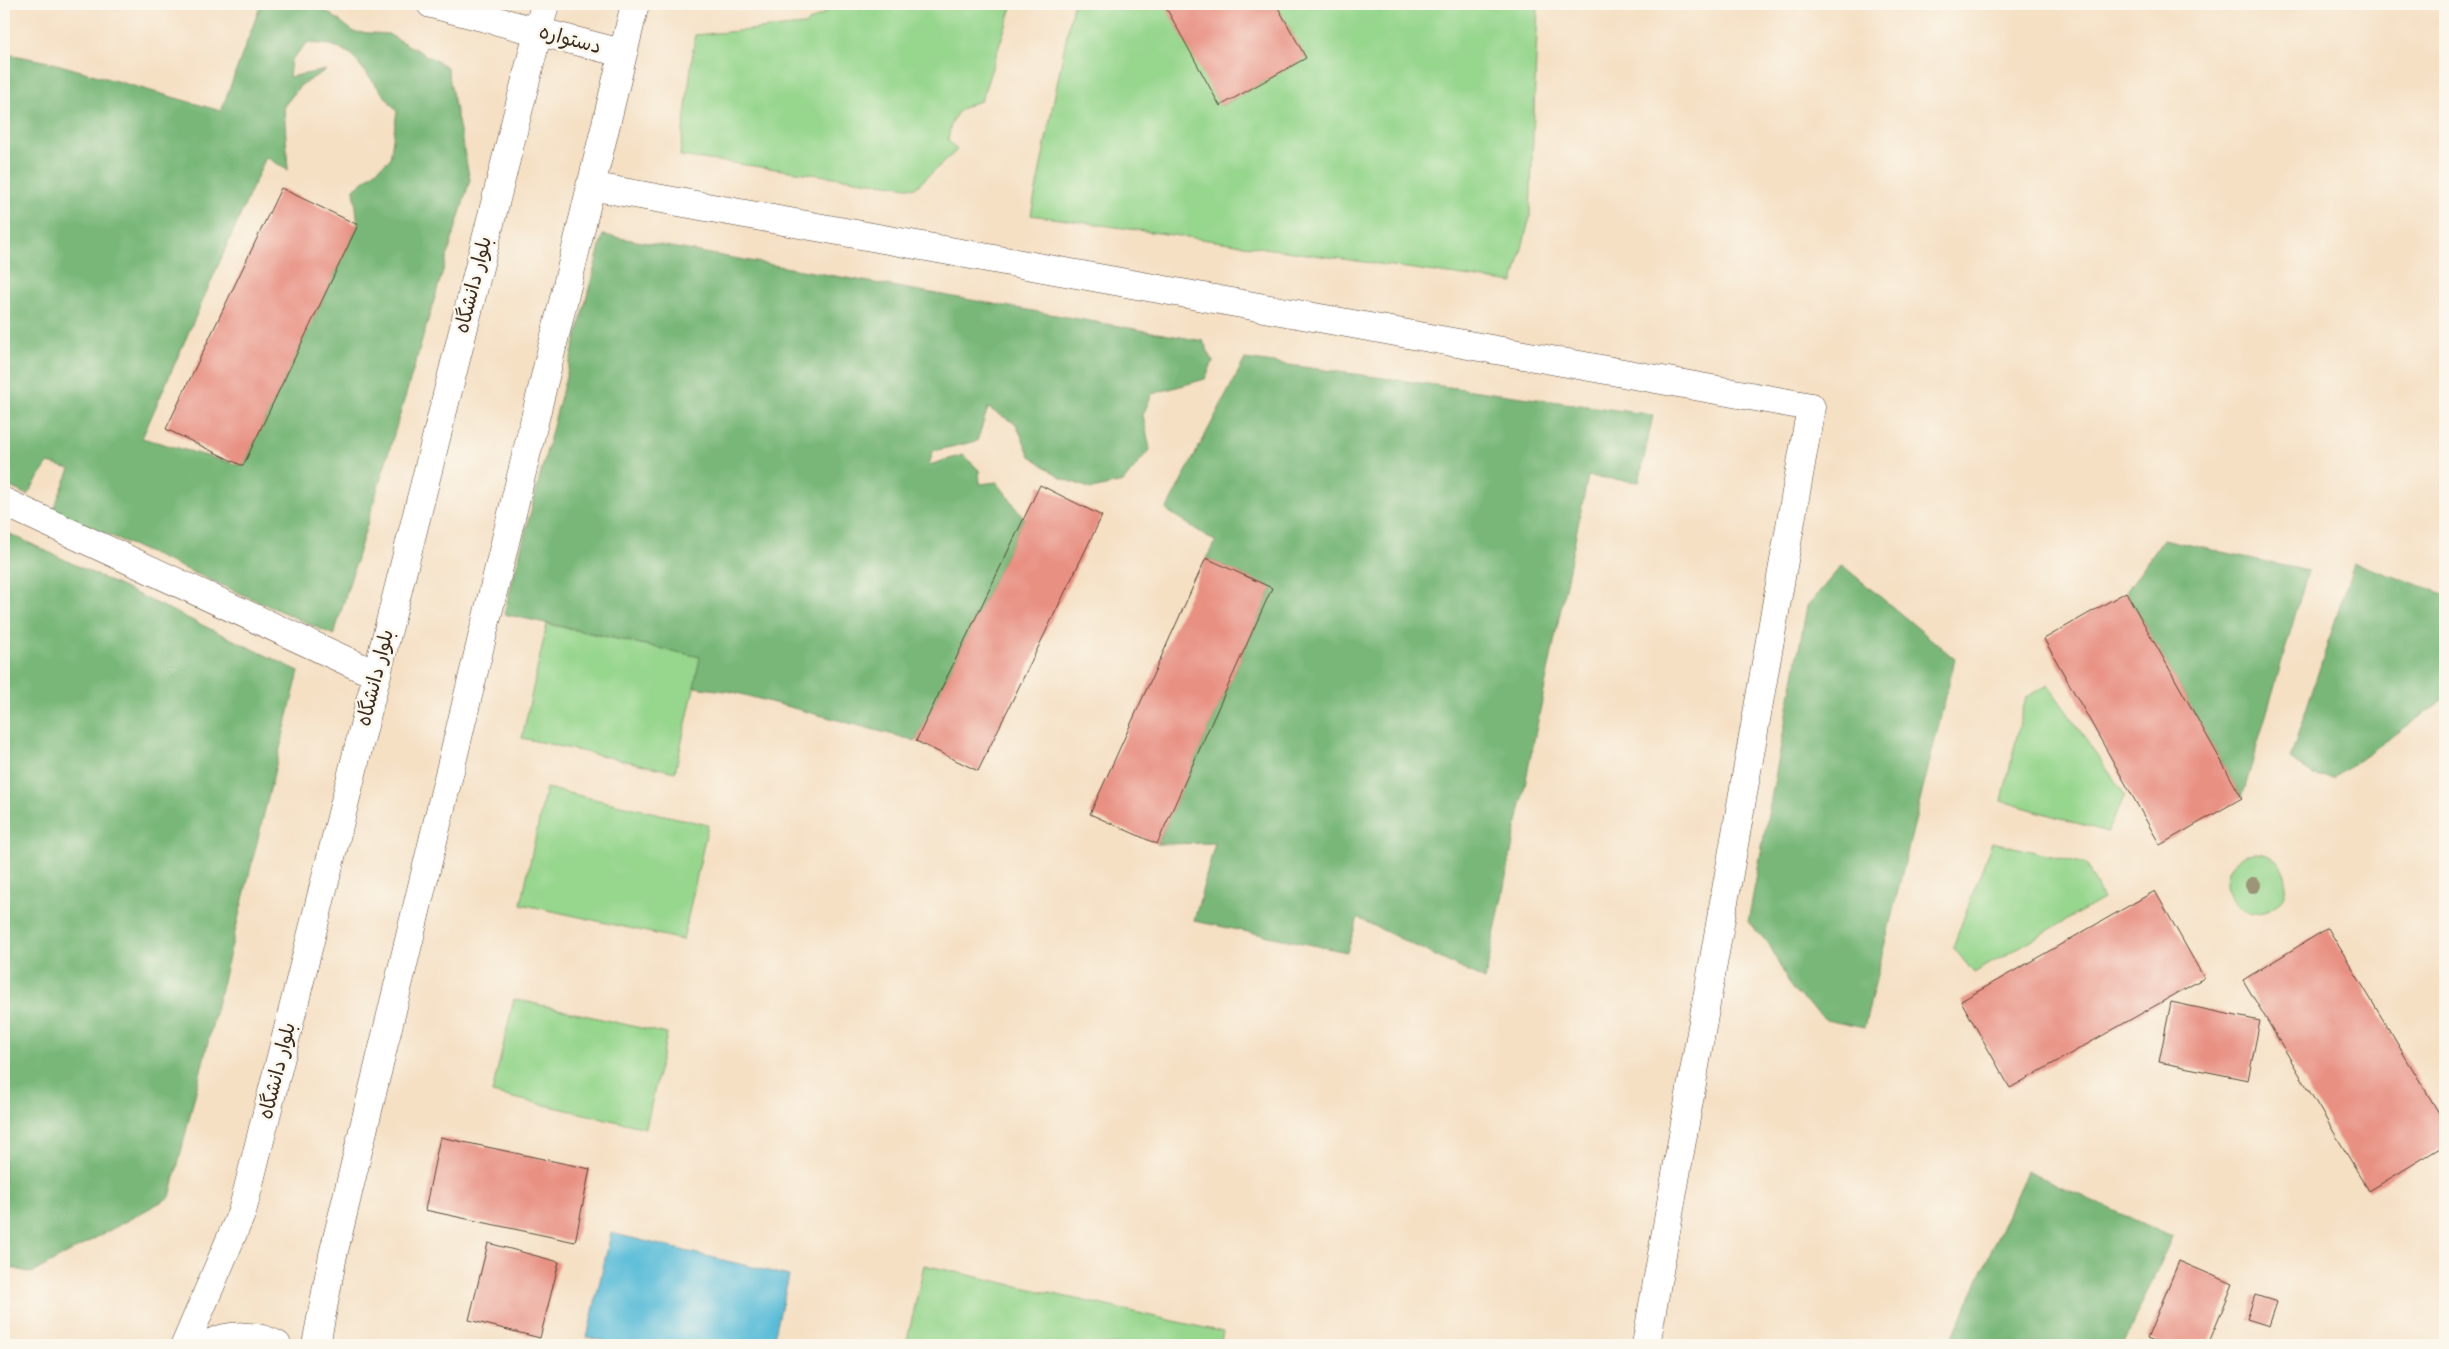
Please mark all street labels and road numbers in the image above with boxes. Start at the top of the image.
street label: دستواره [536,19,604,61]
street label: بلوار دانشگاه [449,234,499,336]
street label: بلوار دانشگاه [351,627,401,729]
street label: بلوار دانشگاه [253,1020,303,1122]

